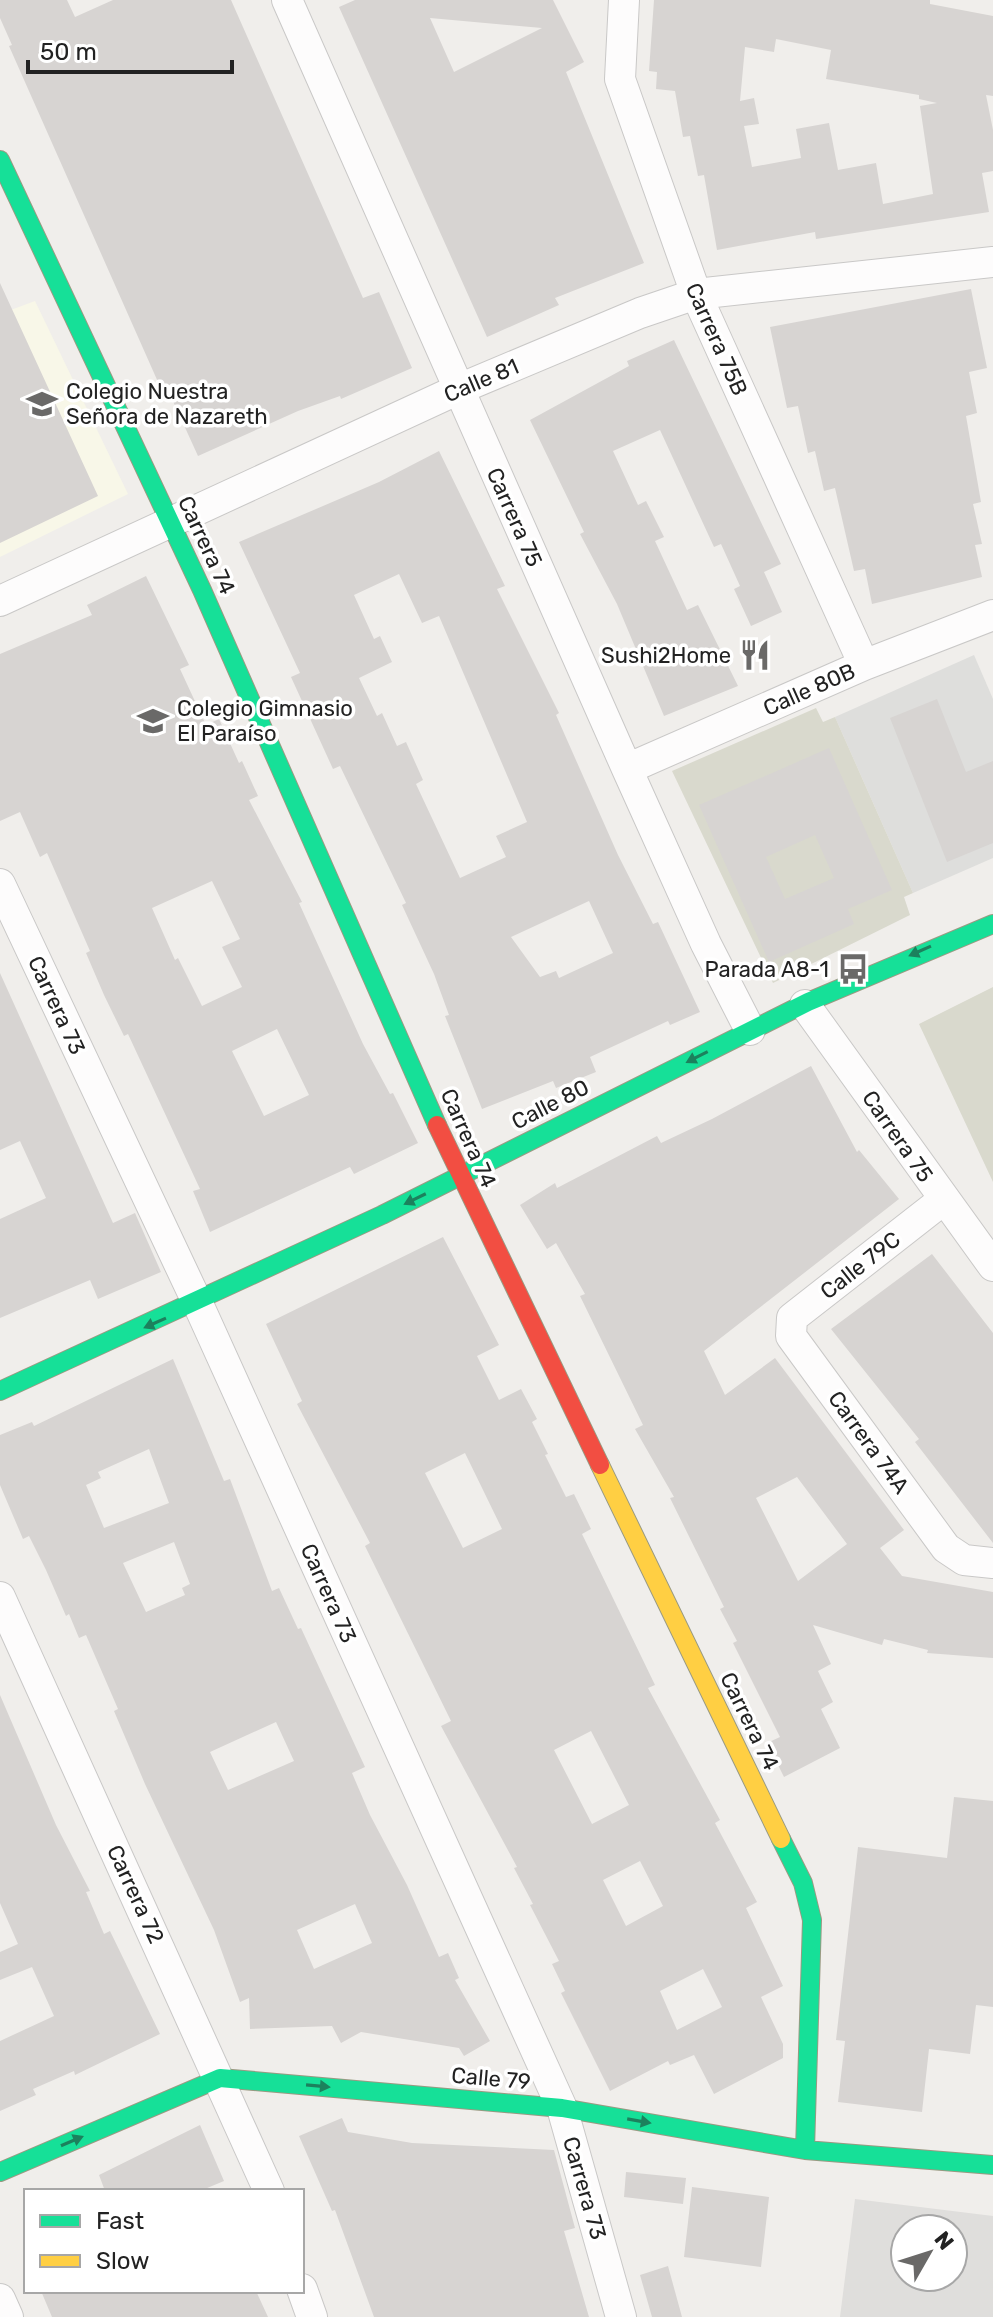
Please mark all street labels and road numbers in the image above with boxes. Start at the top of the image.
street label: Carrera 75B [680,279,753,400]
street label: Calle 81 [440,353,523,408]
street label: Carrera 75 [481,463,548,571]
street label: Carrera 74 [172,492,241,599]
street label: Calle 80B [759,657,859,722]
street label: Carrera 73 [22,952,91,1059]
street label: Calle 80 [507,1074,593,1135]
street label: Carrera 74 [435,1085,502,1192]
street label: Carrera 75 [856,1085,939,1187]
street label: Calle 79C [815,1226,906,1305]
street label: Carrera 74A [822,1386,915,1499]
street label: Carrera 73 [295,1539,362,1647]
street label: Carrera 74 [714,1668,785,1775]
street label: Carrera 72 [101,1841,170,1948]
street label: Calle 79 [450,2062,532,2095]
street label: Carrera 73 [557,2134,612,2243]

